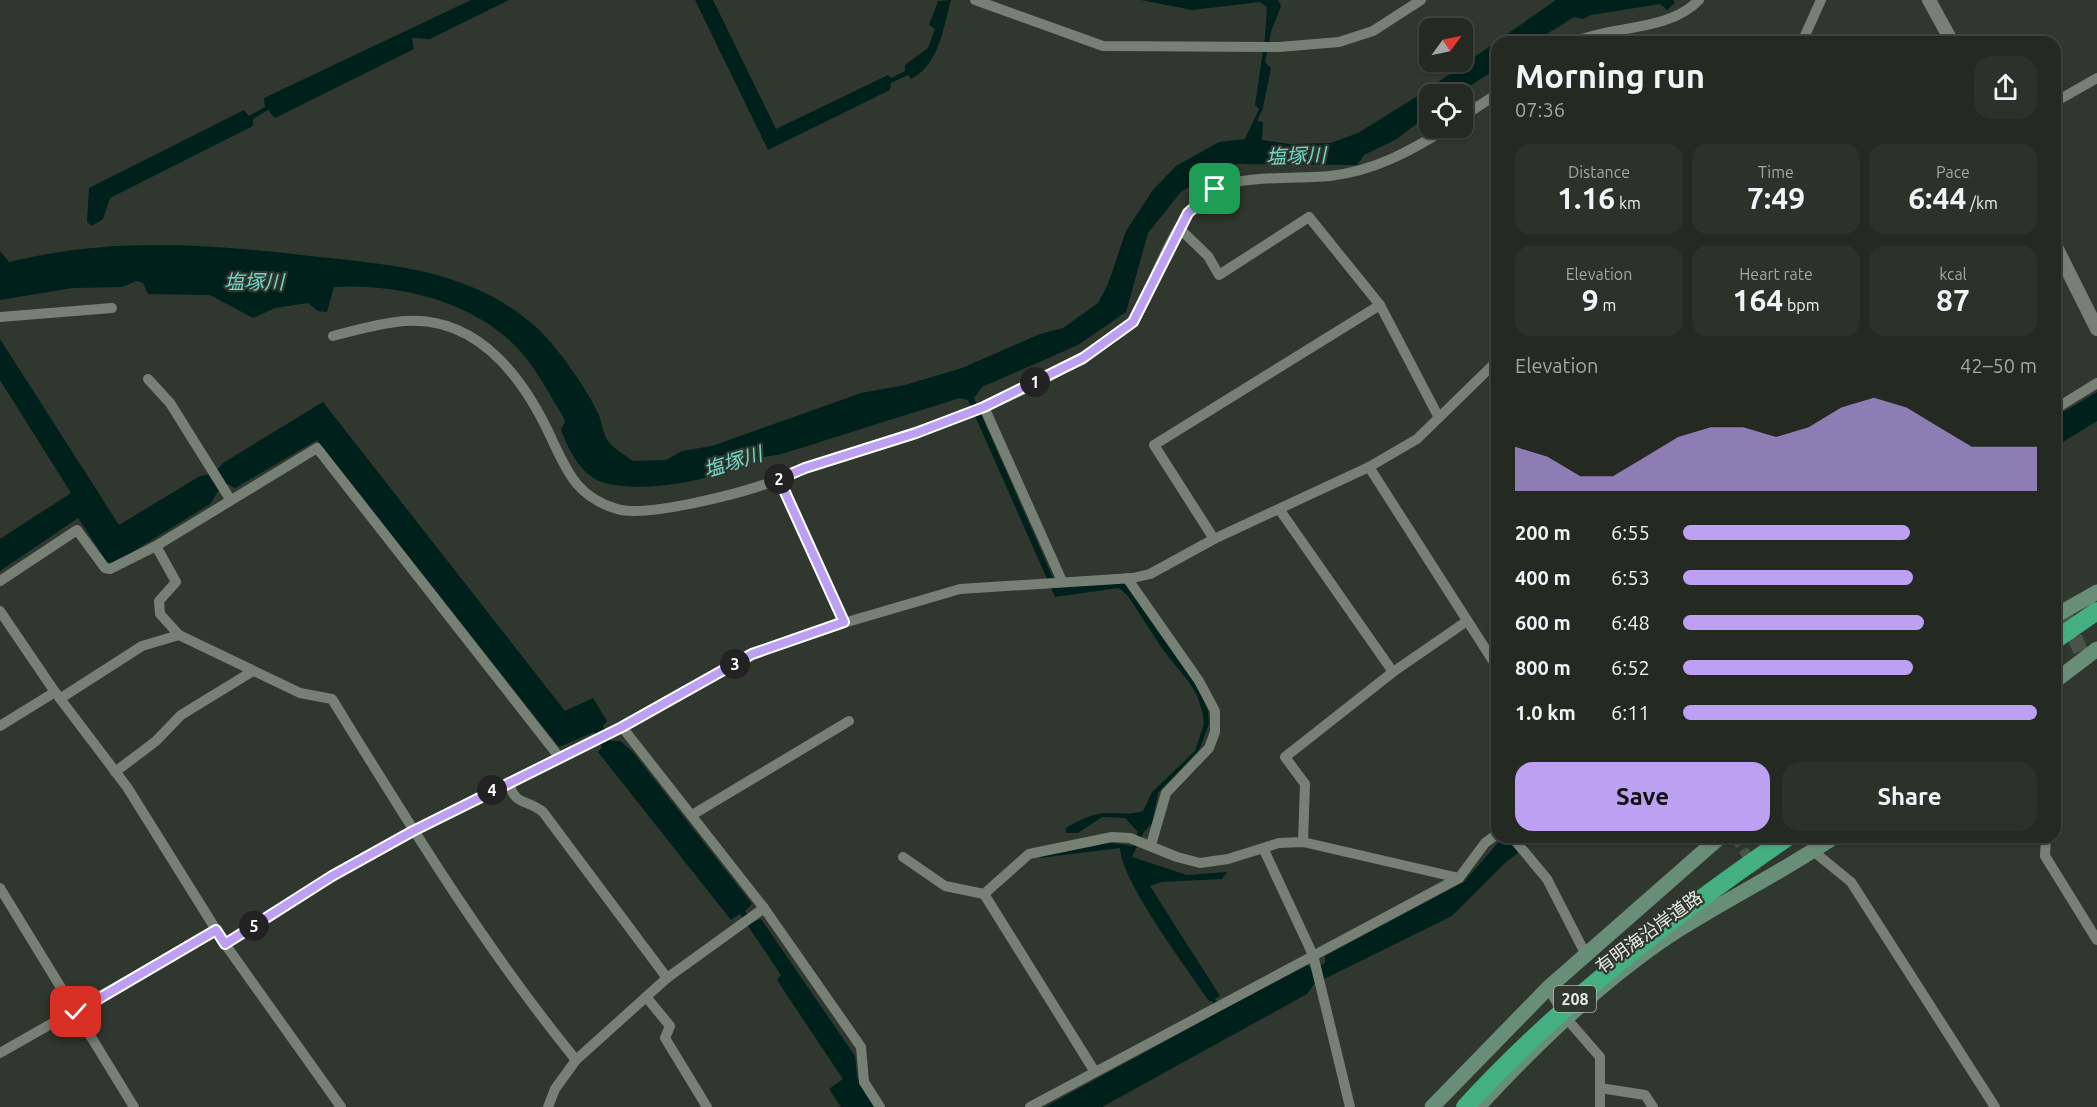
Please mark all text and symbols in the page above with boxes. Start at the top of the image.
north arrow [1419,18,1473,72]
map controls [1419,18,1473,138]
button: share [1974,56,2037,119]
text: Morning run [1515,57,1705,94]
button: locate [1419,84,1473,138]
text: 07:36 [1515,98,1565,121]
water label: 塩塚川 [1266,143,1328,168]
pin [1189,163,1240,214]
text: Distance [1568,163,1630,181]
text: Time [1758,163,1794,181]
text: Pace [1936,163,1970,181]
icon: arrive [1198,172,1231,205]
text: 1.16 [1557,181,1615,215]
text: 7:49 [1747,181,1805,215]
text: 6:44 [1908,181,1966,215]
text: km [1615,194,1641,212]
text: /km [1966,194,1998,212]
text: Elevation [1566,265,1632,283]
text: Heart rate [1739,265,1813,283]
text: kcal [1939,265,1967,283]
water label: 塩塚川 [224,270,286,293]
text: 9 [1582,283,1599,317]
text: 164 [1733,283,1783,317]
text: 87 [1936,283,1970,317]
text: m [1599,296,1616,314]
text: bpm [1783,296,1819,314]
text: Elevation [1515,354,1598,377]
text: 42–50 m [1960,354,2037,377]
pin: 1 [1020,367,1050,397]
text: 1 [1030,373,1040,391]
water label: 塩塚川 [701,441,767,481]
pin: 2 [764,464,794,494]
text: 2 [774,470,784,488]
text: 200 m [1515,521,1571,544]
text: 6:55 [1611,521,1650,544]
text: 400 m [1515,566,1571,589]
text: 6:53 [1611,566,1650,589]
text: 600 m [1515,611,1571,634]
text: 6:48 [1611,611,1650,634]
pin: 3 [720,649,750,679]
text: 3 [730,655,740,673]
text: 800 m [1515,656,1571,679]
text: 6:52 [1611,656,1650,679]
text: 1.0 km [1515,701,1576,724]
text: 6:11 [1611,701,1650,724]
button: Save [1515,762,1770,831]
button: Share [1782,762,2037,831]
pin: 4 [477,775,507,805]
text: 4 [487,781,497,799]
street label: 有明海沿岸道路 [1592,886,1705,976]
pin: 5 [239,911,269,941]
text: 5 [249,917,259,935]
pin [50,986,101,1037]
road number: 208 [1554,986,1596,1012]
icon: check [59,995,92,1028]

